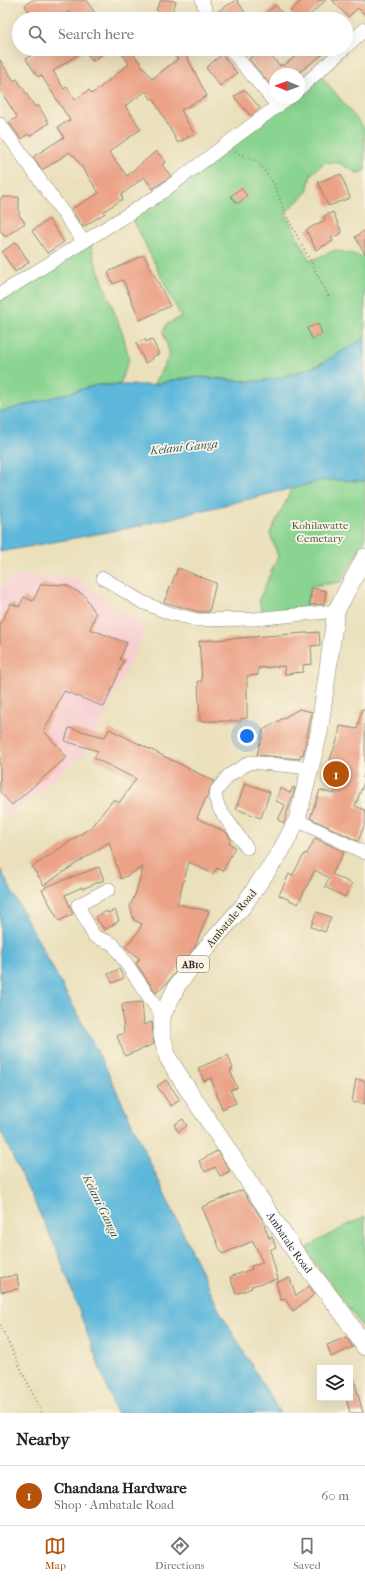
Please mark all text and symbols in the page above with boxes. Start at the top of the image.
search box [12,12,353,56]
icon: search [26,23,48,45]
text: Search here [58,25,134,43]
north arrow [269,68,305,104]
water label: Kelani Ganga [148,436,219,458]
park label: Kohilawatte Cemetary [291,519,349,545]
your location [237,726,257,746]
pin: 1 [323,759,349,789]
street label: Ambatale Road [203,886,260,951]
road number: AB10 [177,956,209,972]
water label: Kelani Ganga [79,1171,122,1240]
street label: Ambatale Road [263,1209,316,1277]
map controls [317,1365,353,1401]
button: layers [317,1365,353,1401]
text: Nearby [16,1429,70,1449]
text: Chandana Hardware [54,1479,187,1497]
text: 1 [27,1488,31,1503]
text: 60 m [321,1488,349,1503]
text: Shop · Ambatale Road [54,1497,174,1512]
tab: Map [44,1535,66,1572]
tab: Directions [155,1535,205,1572]
tab: Saved [293,1535,321,1572]

